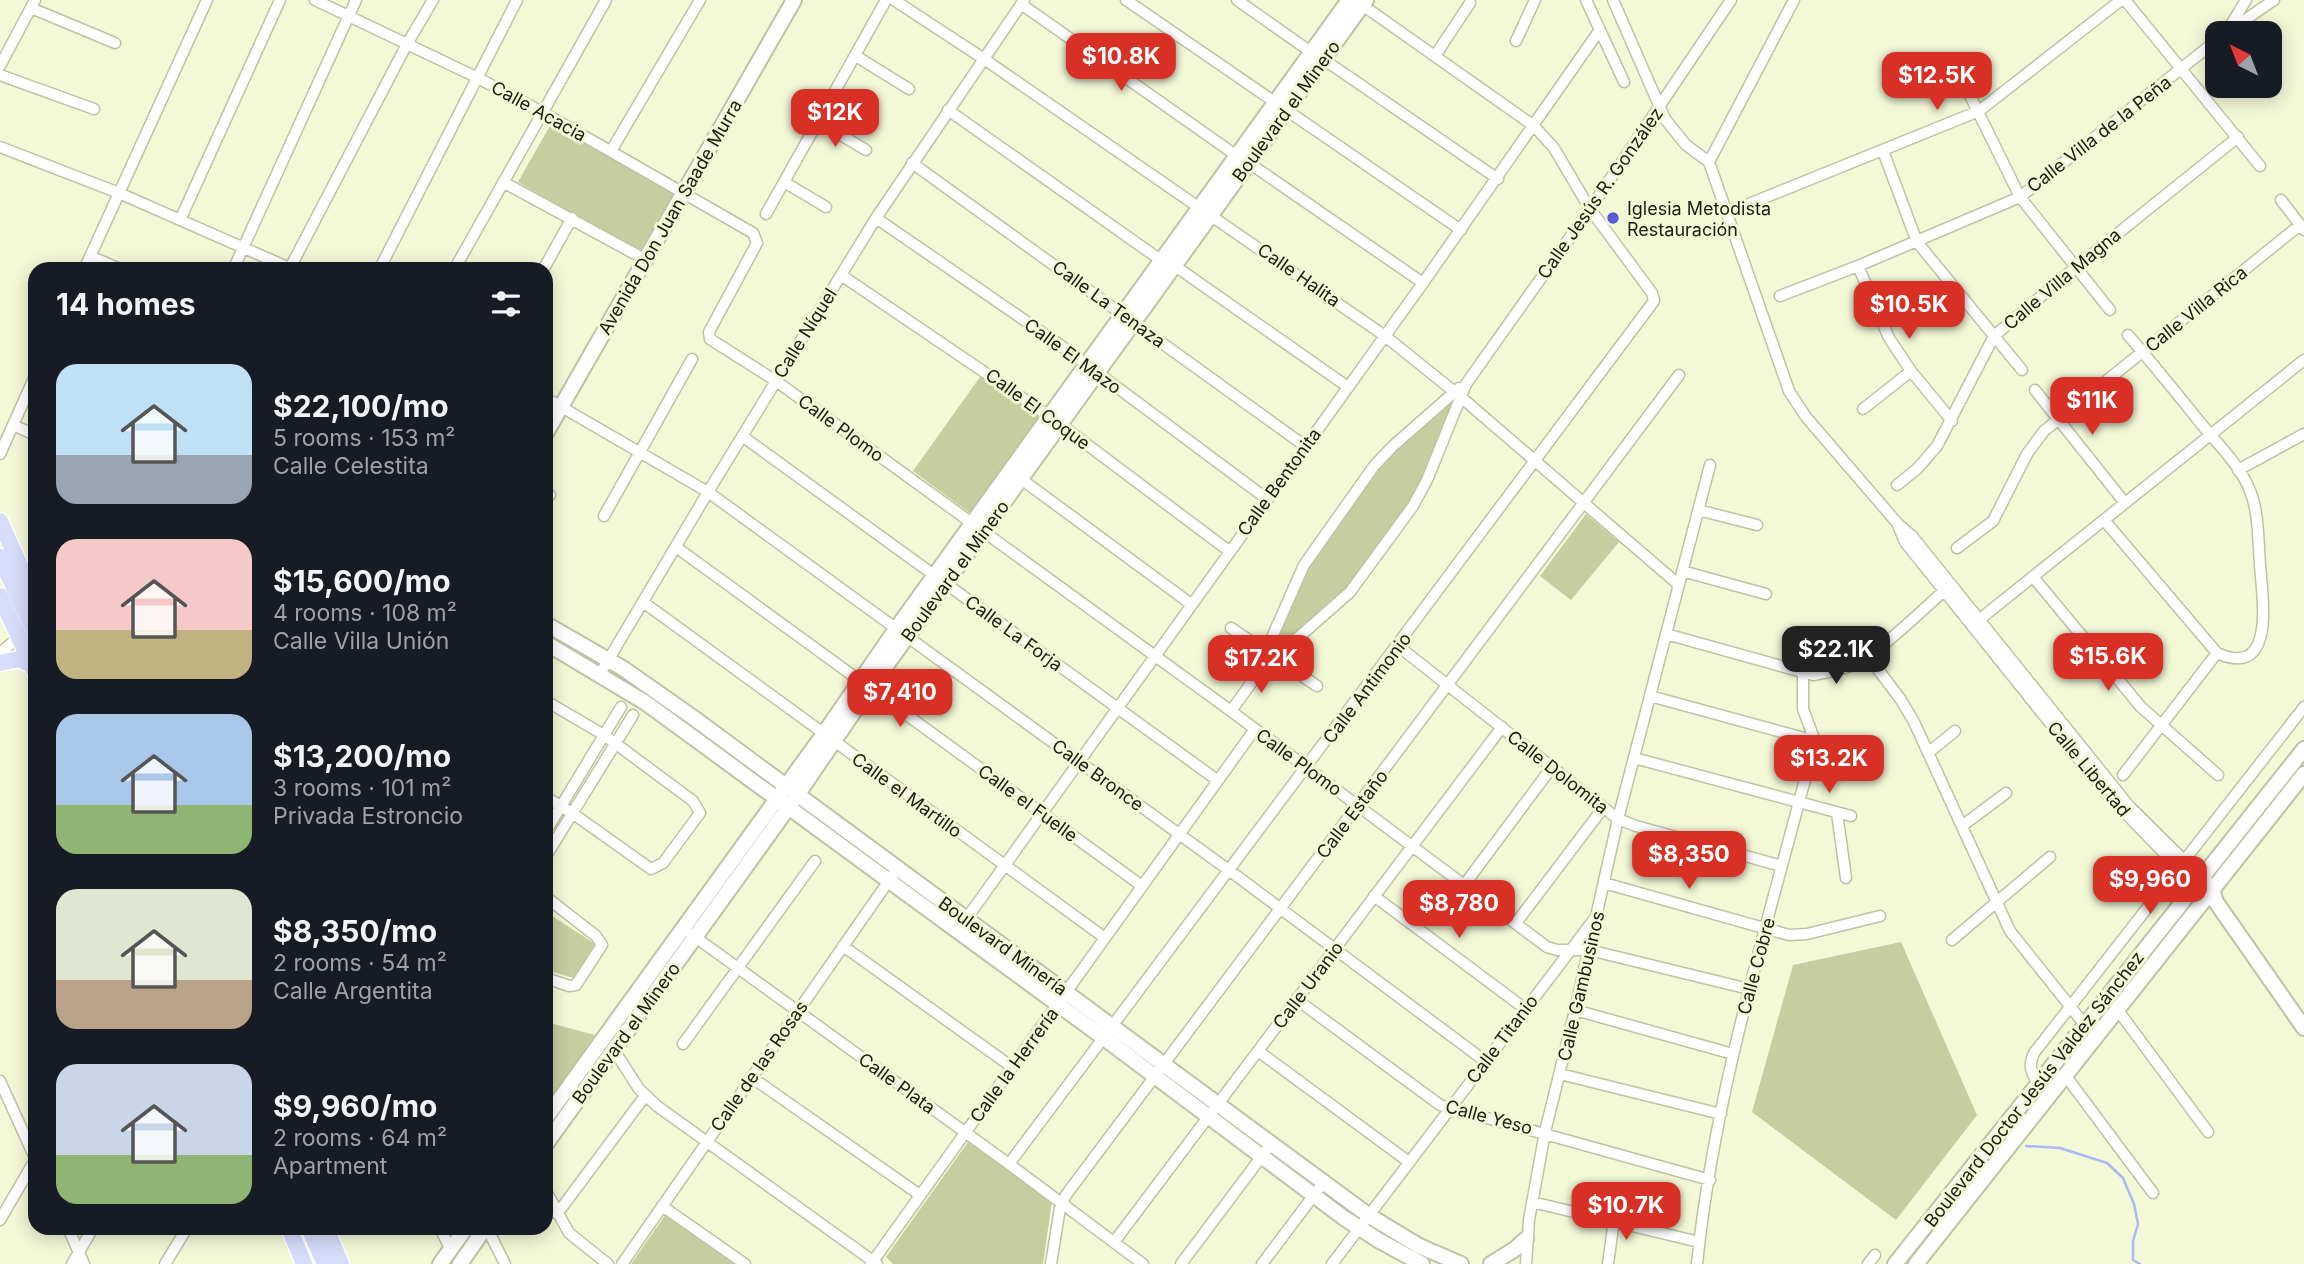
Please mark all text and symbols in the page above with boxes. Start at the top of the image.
north arrow [2205,21,2282,98]
map controls [2205,21,2282,98]
pin: $10.8K [1064,34,1178,93]
street label: Boulevard el Minero [1228,36,1344,186]
text: $10.8K [1082,42,1160,70]
pin: $12.5K [1880,52,1994,112]
text: $12.5K [1898,61,1976,89]
street label: Calle Villa de la Peña [2023,71,2175,197]
street label: Calle Acacia [488,76,590,146]
pin: $12K [794,90,876,149]
street label: Avenida Don Juan Saade Murra [594,96,746,338]
text: $12K [807,98,863,126]
street label: Calle Jesús R. González [1533,103,1667,283]
place label: Iglesia Metodista Restauración [1627,198,1771,240]
marker: Iglesia Metodista Restauración [1605,210,1621,226]
street label: Calle Villa Magna [1999,224,2125,334]
street label: Calle Halita [1254,239,1344,311]
street label: Calle La Tenaza [1048,256,1170,352]
street label: Calle Villa Rica [2141,262,2251,356]
pin: $10.5K [1852,282,1966,341]
street label: Calle Níquel [769,284,841,382]
icon: filters [487,285,525,323]
text: 14 homes [56,286,195,322]
text: $10.5K [1870,290,1948,318]
street label: Calle El Mazo [1020,314,1126,398]
street label: Calle El Coque [982,364,1094,454]
pin: $11K [2051,378,2133,437]
text: $11K [2066,386,2118,414]
text: $22,100/mo [273,388,449,424]
street label: Calle Plomo [794,390,888,466]
icon: home [112,392,196,476]
text: 5 rooms · 153 m² [273,424,455,452]
street label: Calle Bentonita [1233,424,1325,540]
text: Calle Celestita [273,452,429,480]
street label: Boulevard el Minero [897,496,1013,646]
text: $15,600/mo [273,563,451,599]
icon: home [112,567,196,651]
street label: Calle La Forja [961,591,1067,675]
text: 4 rooms · 108 m² [273,599,457,627]
pin: $22.1K [1779,626,1893,686]
text: Calle Villa Unión [273,627,449,655]
street label: Calle Antimonio [1319,628,1415,748]
pin: $15.6K [2051,634,2165,693]
text: $22.1K [1798,635,1874,663]
pin: $17.2K [1204,636,1318,695]
text: $15.6K [2069,642,2147,670]
text: $17.2K [1224,644,1298,672]
pin: $7,410 [843,670,957,729]
text: $7,410 [863,678,937,706]
street label: Calle Libertad [2043,717,2135,821]
street label: Calle Plomo [1252,724,1346,800]
street label: Calle Dolomita [1503,726,1613,818]
street label: Calle Bronce [1048,735,1148,815]
pin: $13.2K [1772,736,1886,795]
text: $13,200/mo [273,738,451,774]
icon: home [112,742,196,826]
text: $13.2K [1790,744,1868,772]
street label: Calle el Martillo [848,748,966,842]
street label: Calle el Fuelle [974,760,1082,846]
street label: Calle Estaño [1312,766,1392,862]
text: 3 rooms · 101 m² [273,774,451,802]
text: Privada Estroncio [273,802,463,830]
pin: $8,350 [1632,832,1746,891]
text: $8,350 [1648,840,1730,868]
pin: $9,960 [2093,856,2207,916]
text: $9,960 [2109,865,2191,893]
pin: $8,780 [1402,880,1516,940]
text: $8,780 [1419,889,1499,917]
street label: Boulevard Minería [935,892,1071,1000]
street label: Calle Gambusinos [1554,909,1608,1063]
text: $8,350/mo [273,913,437,949]
street label: Calle Cobre [1733,915,1779,1017]
icon: home [112,917,196,1001]
street label: Calle Uranio [1268,937,1348,1033]
street label: Boulevard Doctor Jesús Valdez Sánchez [1920,947,2148,1231]
text: 2 rooms · 54 m² [273,949,447,977]
street label: Boulevard el Minero [568,958,684,1108]
text: Calle Argentita [273,977,433,1005]
street label: Calle Titanio [1462,991,1542,1087]
street label: Calle de las Rosas [706,997,812,1135]
street label: Calle la Herrería [965,1004,1063,1126]
street label: Calle Plata [855,1048,939,1118]
text: $9,960/mo [273,1088,438,1124]
icon: home [112,1092,196,1176]
street label: Calle Yeso [1443,1095,1535,1139]
text: 2 rooms · 64 m² [273,1124,447,1152]
text: Apartment [273,1152,387,1180]
pin: $10.7K [1569,1182,1683,1242]
text: $10.7K [1588,1191,1664,1219]

